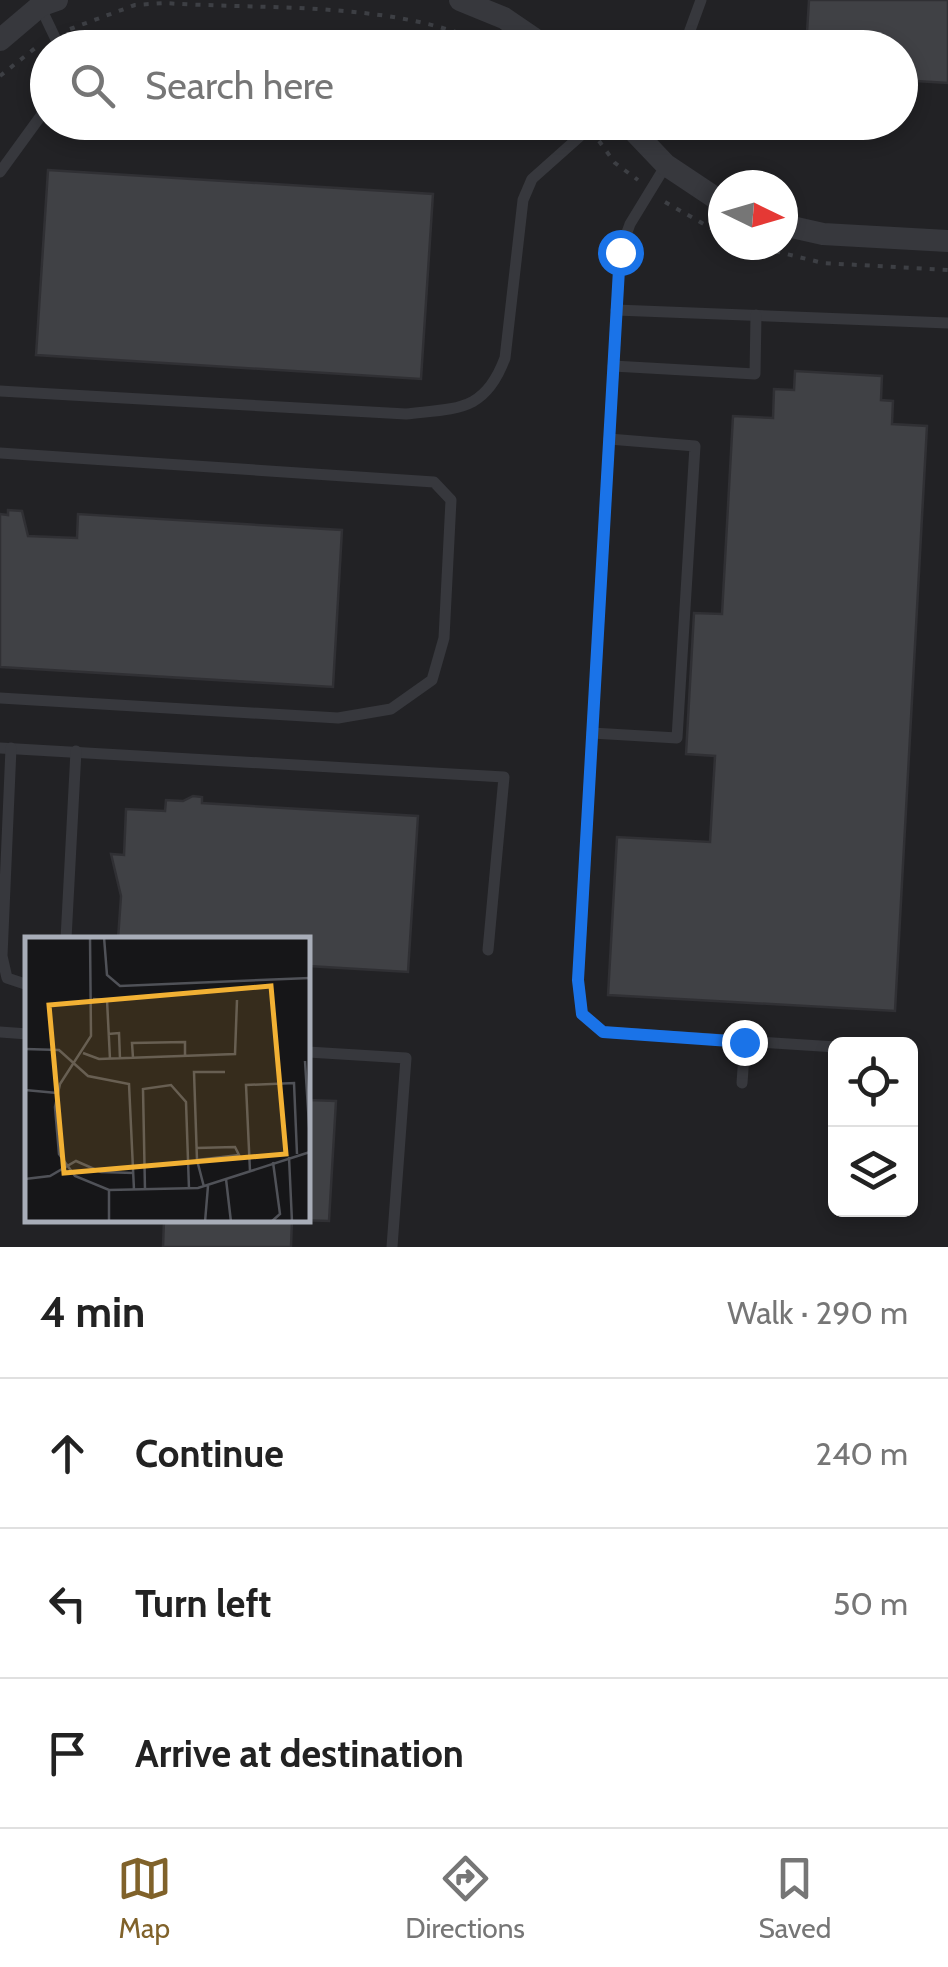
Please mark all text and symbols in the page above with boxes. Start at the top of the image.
search box [30,30,918,140]
icon: search [65,58,120,113]
text: Search here [145,62,334,109]
north arrow [708,170,798,260]
route start [598,230,644,276]
inset map [25,937,310,1222]
route end [722,1020,768,1066]
map controls [828,1037,918,1217]
button: locate [828,1037,918,1127]
button: layers [828,1127,918,1217]
text: 4 min [40,1286,145,1338]
text: Walk · 290 m [727,1293,908,1332]
icon: ahead [40,1426,95,1481]
text: Continue [135,1430,284,1477]
text: 240 m [815,1434,908,1473]
icon: left [40,1576,95,1631]
text: Turn left [135,1580,271,1627]
text: 50 m [833,1584,908,1623]
icon: arrive [40,1726,95,1781]
text: Arrive at destination [135,1730,464,1777]
tab: Map [117,1851,172,1945]
tab: Directions [405,1851,525,1945]
tab: Saved [759,1851,831,1945]

